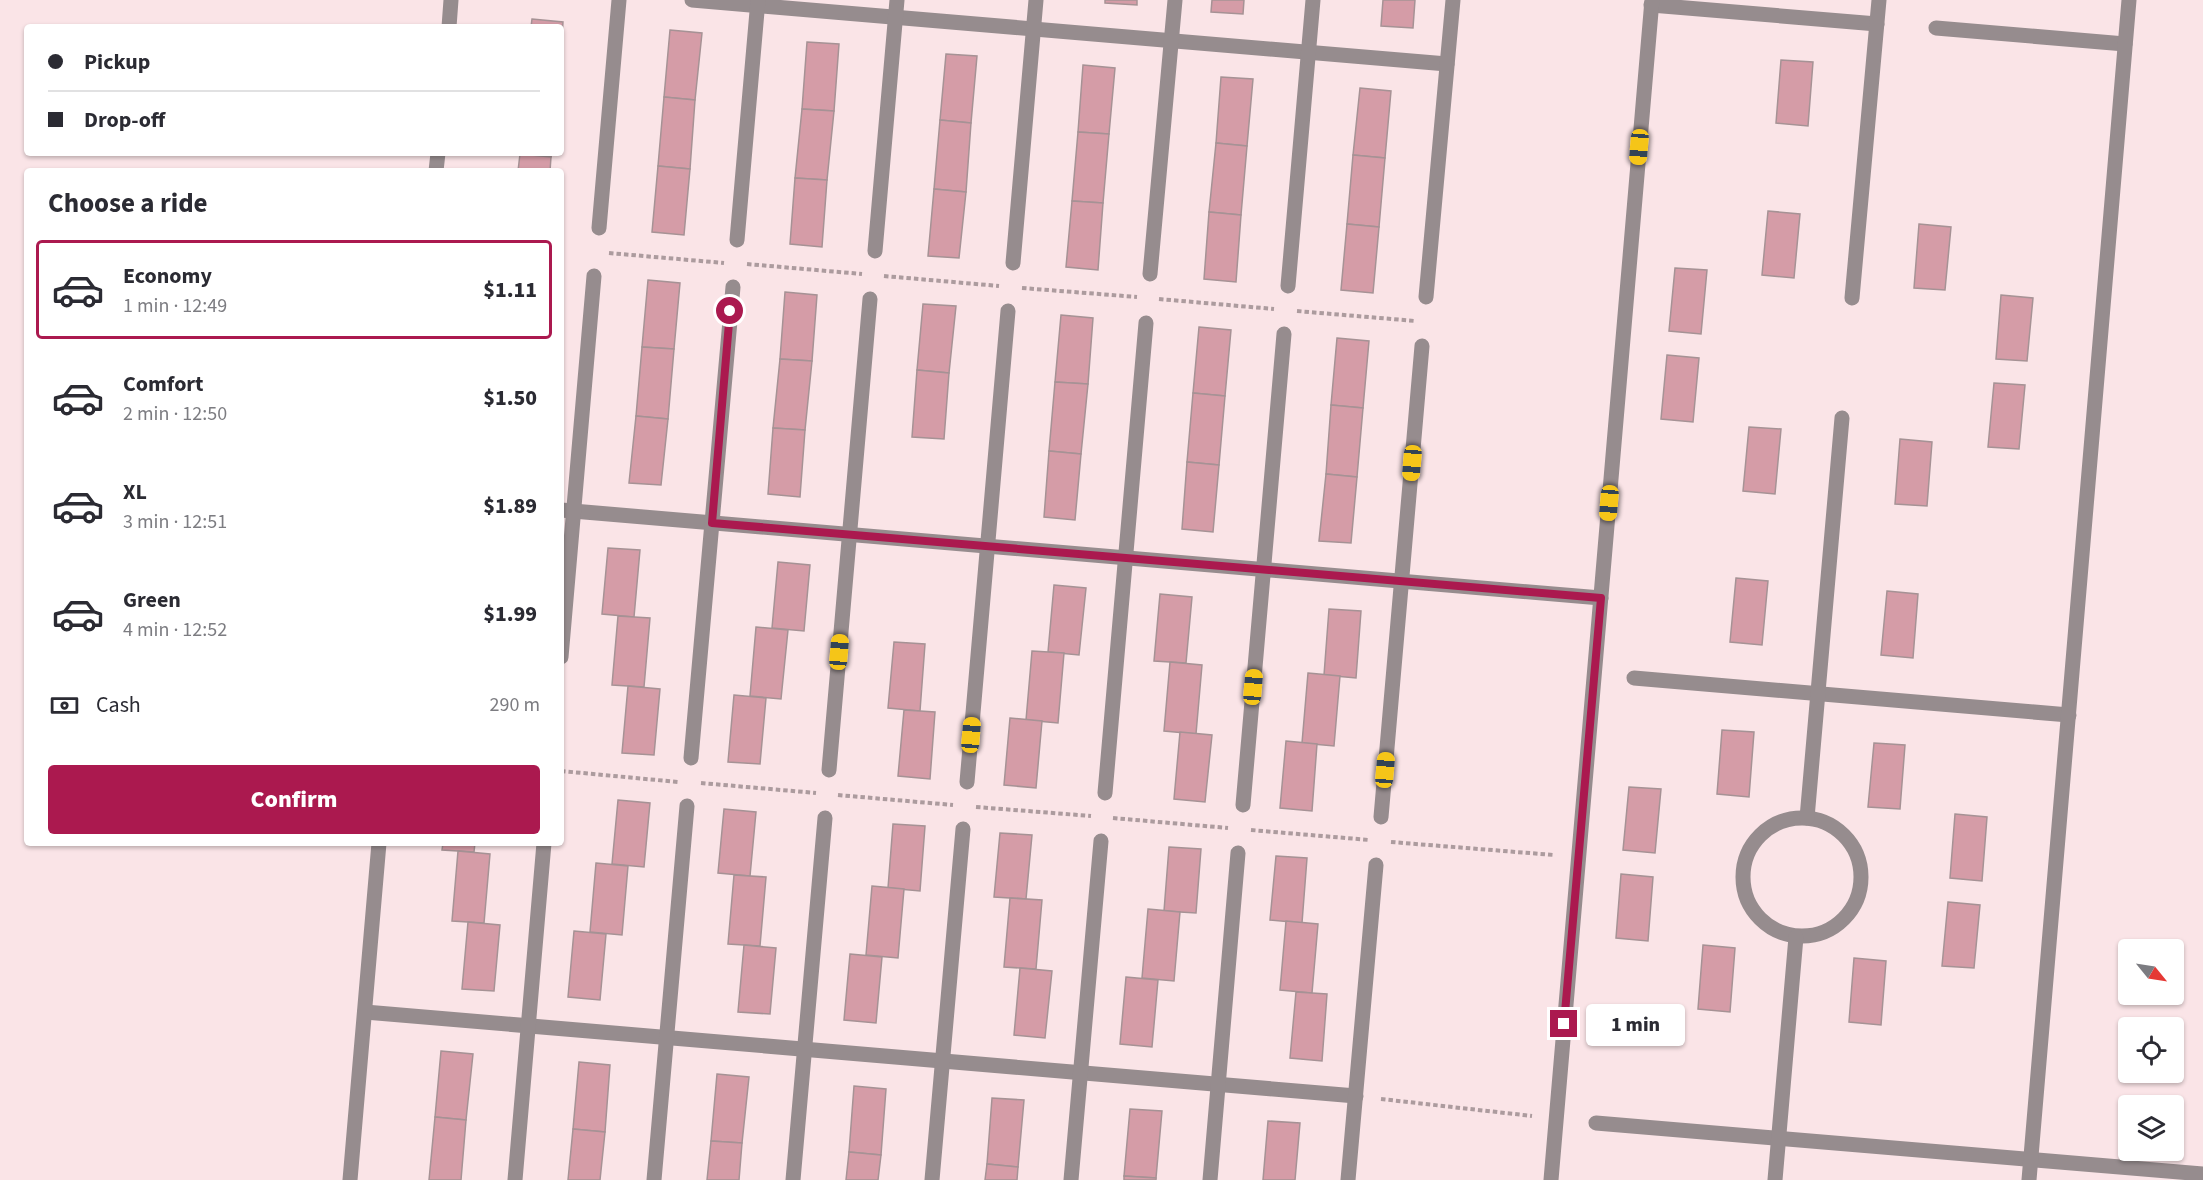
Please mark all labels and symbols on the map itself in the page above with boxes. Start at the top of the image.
car [1628,128,1650,166]
route start [716,297,743,324]
car [1401,444,1423,482]
car [1598,484,1620,522]
car [828,633,850,671]
car [1242,668,1264,706]
car [960,716,982,754]
car [1374,751,1396,789]
north arrow [2118,939,2184,1005]
callout: 1 min [1585,1003,1684,1045]
route end [1550,1010,1577,1037]

